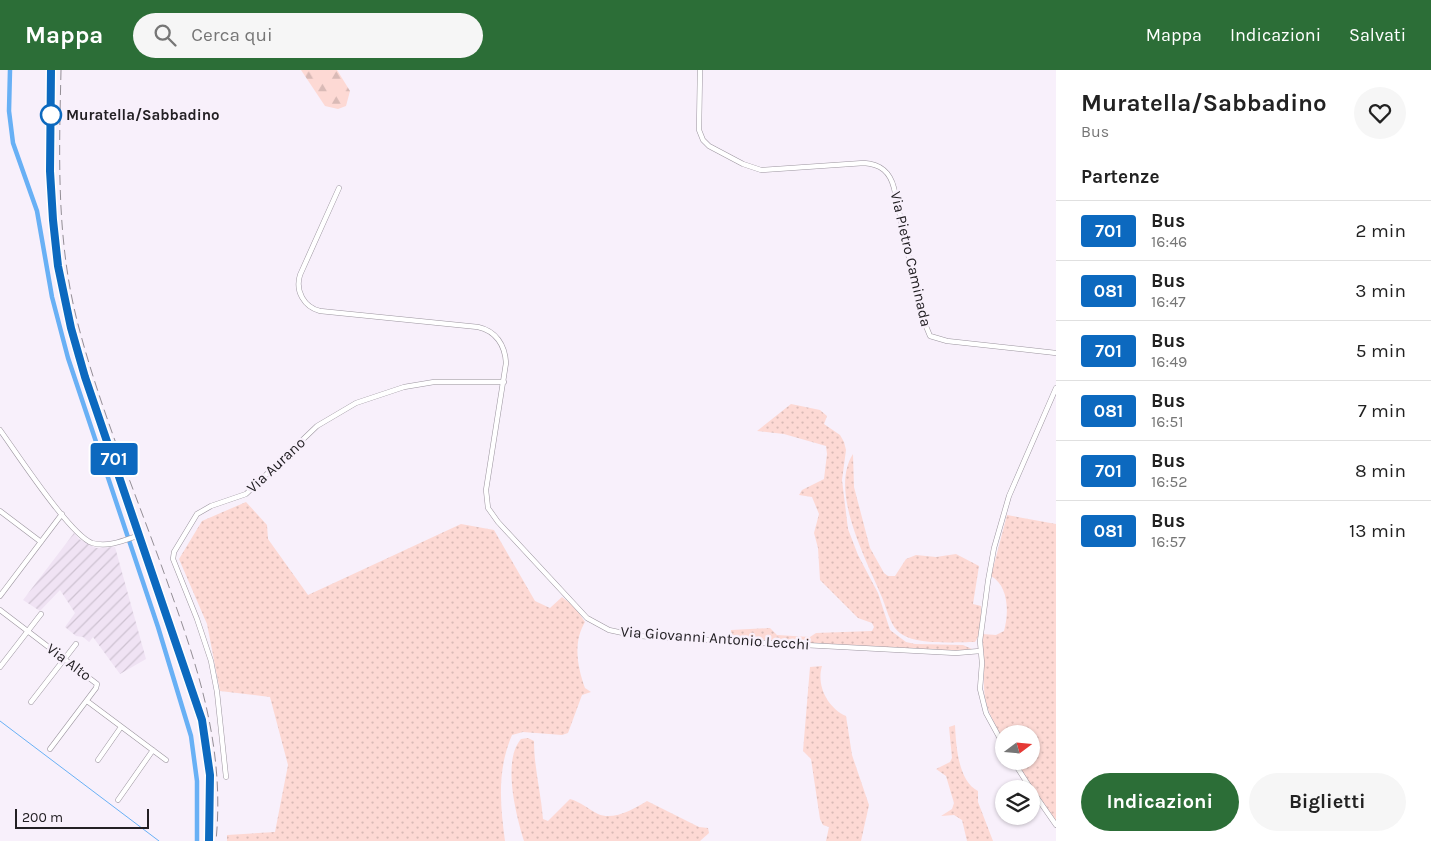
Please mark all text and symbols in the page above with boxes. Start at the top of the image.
search box [133,13,483,58]
text: Mappa [25,21,103,49]
icon: search [151,21,179,49]
text: Cerca qui [191,24,273,46]
text: Mappa [1146,24,1202,46]
text: Indicazioni [1230,24,1321,46]
text: Salvati [1349,24,1406,46]
button: heart [1354,87,1406,139]
text: Muratella/Sabbadino [1081,89,1327,117]
marker: Muratella/Sabbadino [40,104,62,126]
place label: Muratella/Sabbadino [66,106,220,124]
text: Bus [1081,122,1109,141]
text: Partenze [1081,166,1159,188]
street label: Via Pietro Caminada [887,190,935,328]
text: Bus [1151,210,1185,232]
text: 701 [1095,220,1122,242]
text: 2 min [1356,220,1406,242]
text: 16:46 [1151,232,1187,251]
text: Bus [1151,270,1185,292]
text: 081 [1094,280,1123,302]
text: 3 min [1355,280,1406,302]
text: 16:47 [1151,292,1186,311]
text: Bus [1151,330,1185,352]
text: 701 [1095,340,1122,362]
text: 5 min [1356,340,1406,362]
text: 16:49 [1151,352,1187,371]
text: Bus [1151,390,1185,412]
text: 081 [1094,400,1123,422]
text: 7 min [1358,400,1406,422]
text: 16:51 [1151,412,1183,431]
street label: Via Aurano [243,433,309,497]
line badge: 701 [85,443,143,475]
text: 701 [101,448,127,470]
text: Bus [1151,450,1185,472]
text: 701 [1095,460,1122,482]
text: 8 min [1355,460,1406,482]
text: 16:52 [1151,472,1187,491]
text: Bus [1151,510,1185,532]
text: 081 [1094,520,1123,542]
text: 13 min [1349,520,1406,542]
text: 16:57 [1151,532,1186,551]
street label: Via Giovanni Antonio Lecchi [620,622,810,654]
street label: Via Alto [43,639,95,685]
north arrow [995,725,1040,770]
map controls [995,725,1040,825]
button: Indicazioni [1081,773,1239,831]
button: Biglietti [1249,773,1406,831]
button: layers [995,780,1040,825]
scale bar [15,806,149,829]
text: 200 m [22,809,63,826]

